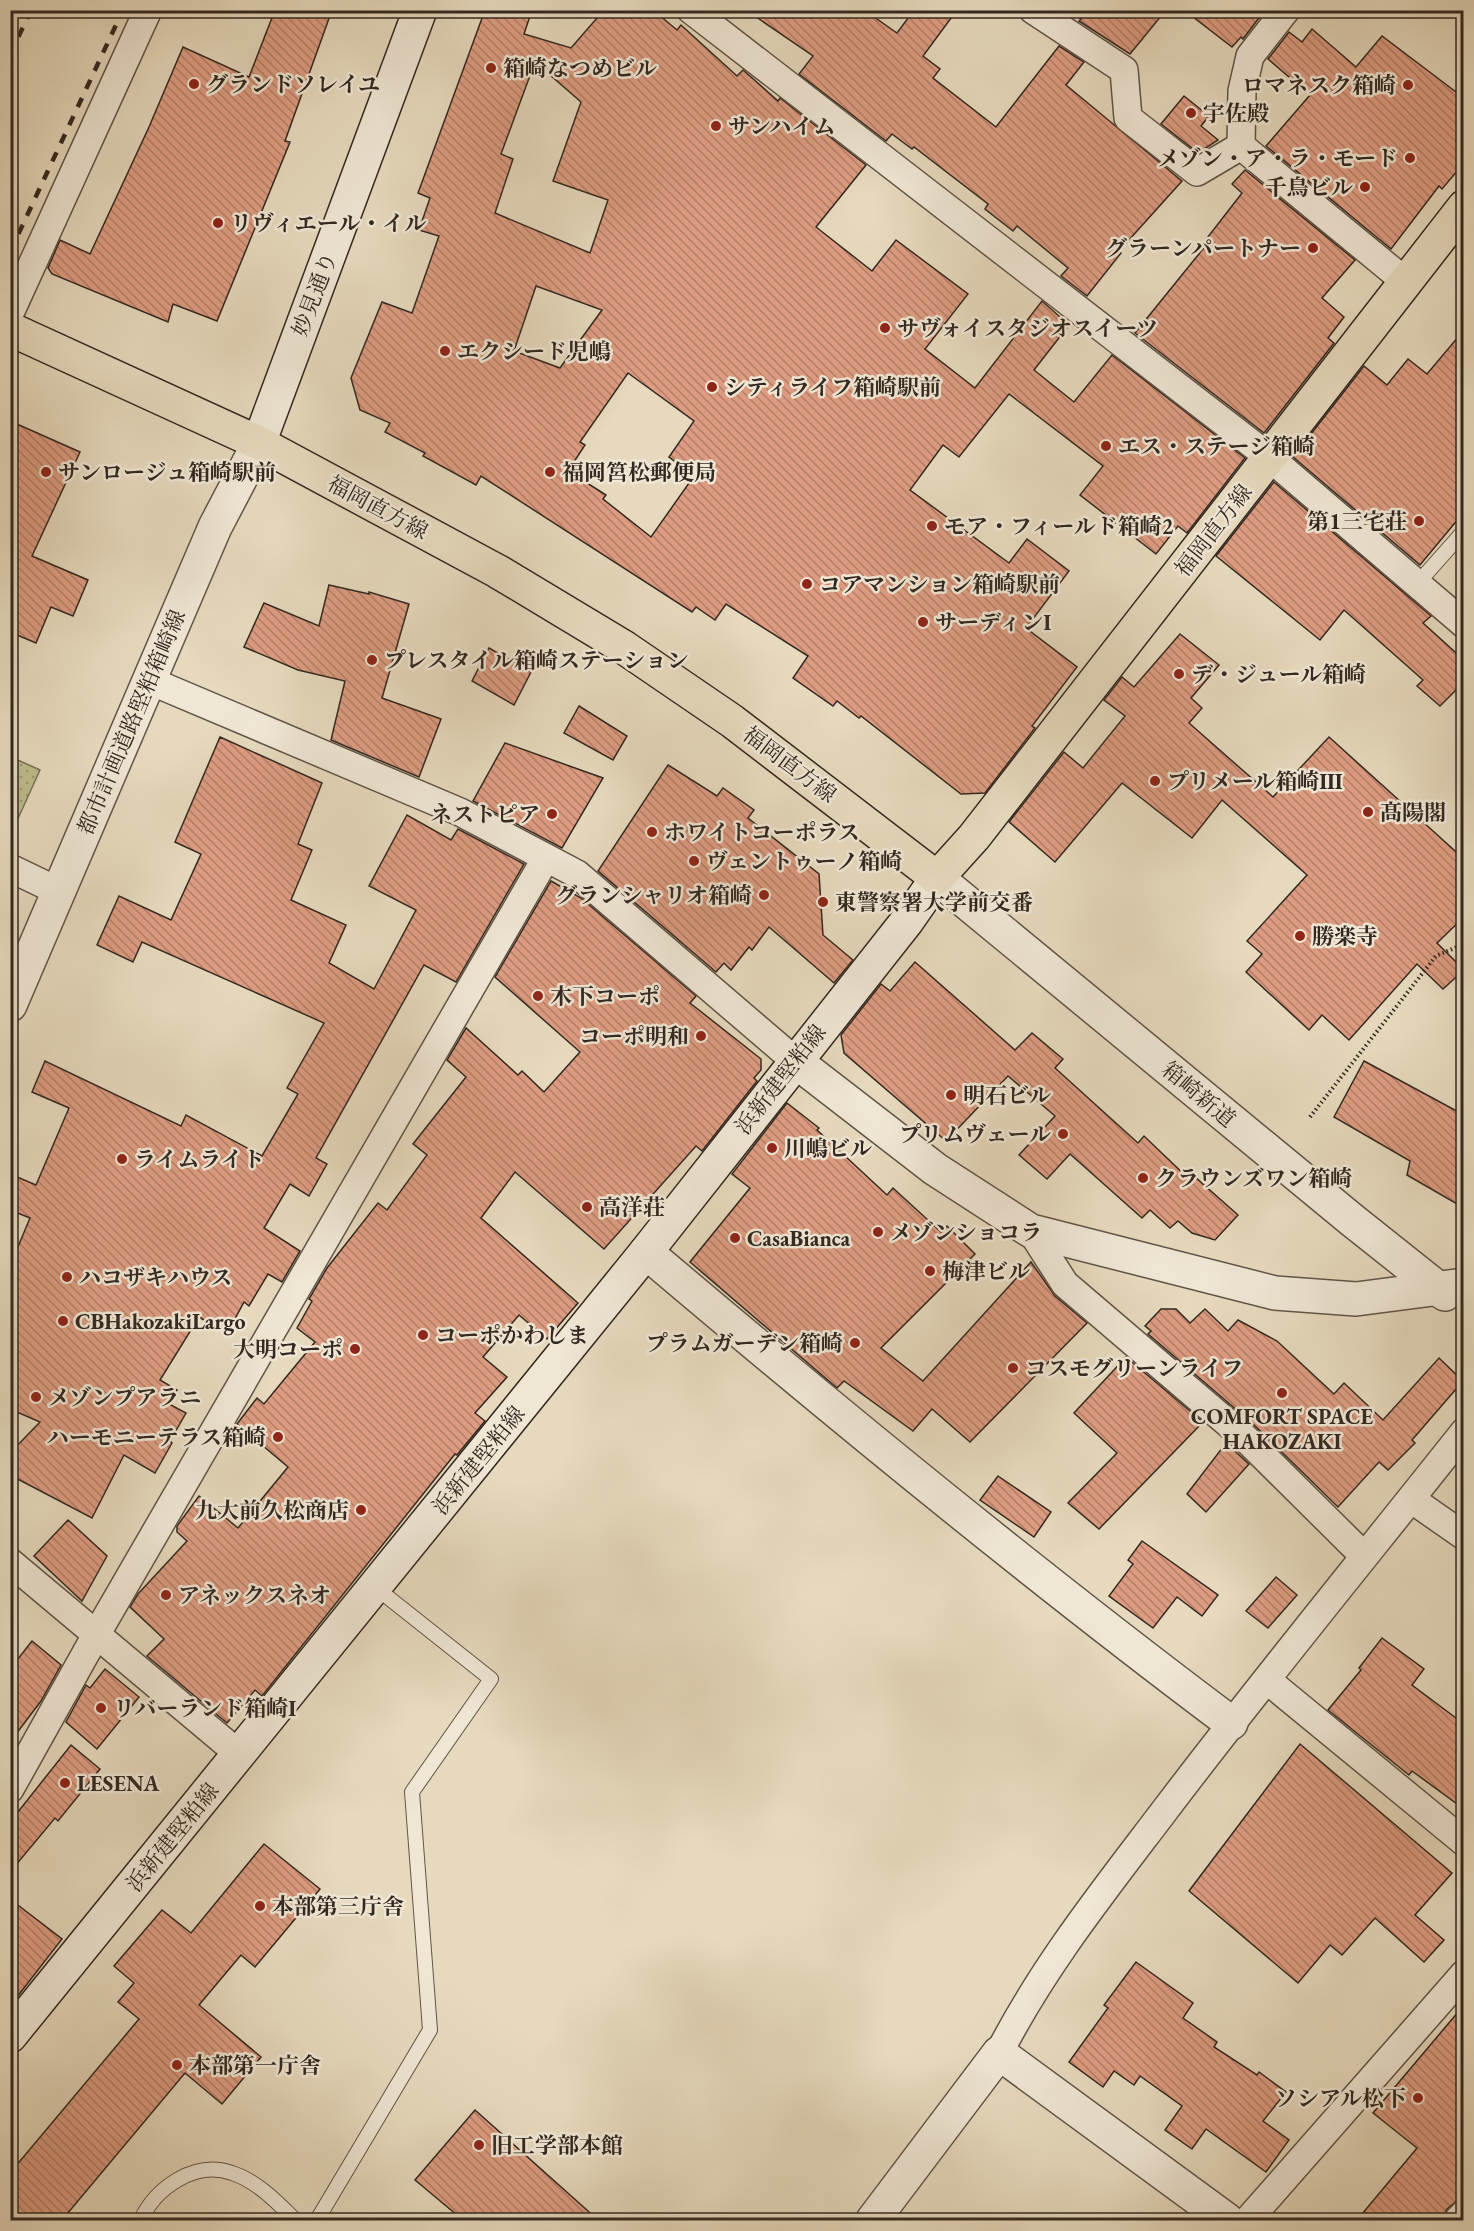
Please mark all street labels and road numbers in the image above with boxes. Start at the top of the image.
street label: 妙見通り [285,248,344,340]
street label: 福岡直方線 [322,469,433,546]
street label: 福岡直方線 [1168,478,1259,583]
street label: 都市計画道路堅粕箱崎線 [71,605,192,839]
street label: 福岡直方線 [737,720,842,809]
street label: 浜新建堅粕線 [728,1018,832,1140]
street label: 箱崎新道 [1156,1055,1242,1134]
street label: 浜新建堅粕線 [426,1400,531,1521]
street label: 浜新建堅粕線 [120,1777,225,1898]

